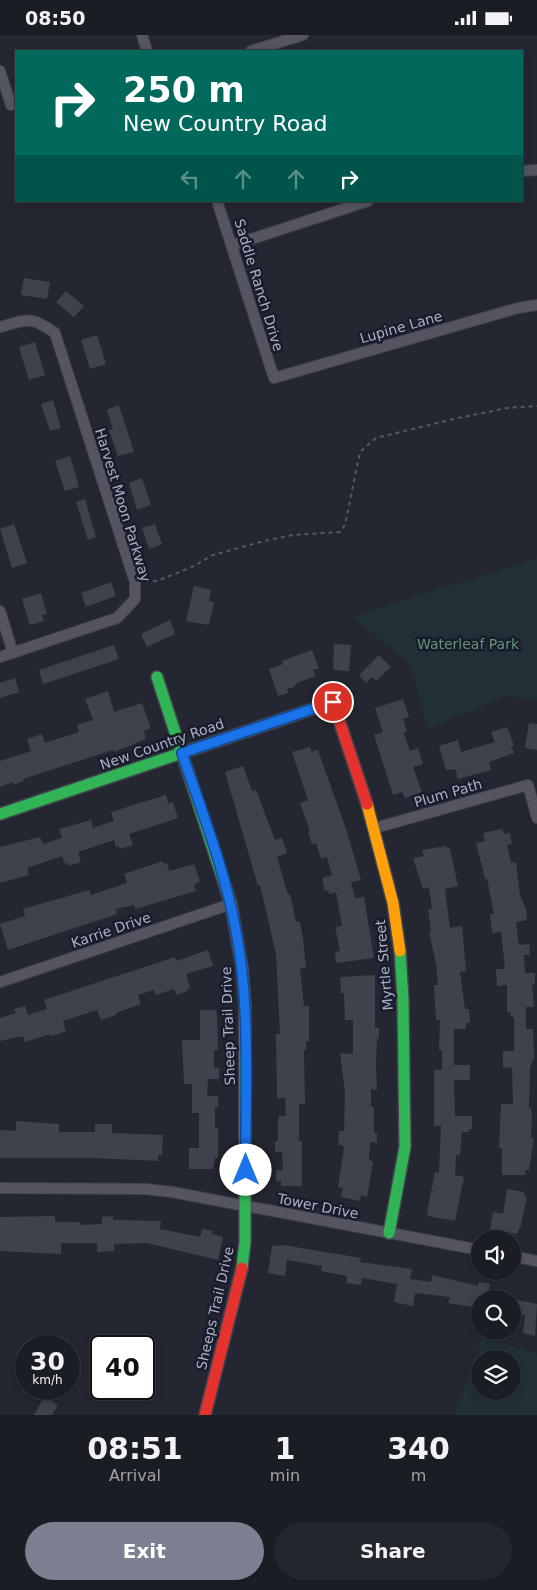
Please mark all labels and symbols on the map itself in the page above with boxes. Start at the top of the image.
street label: Saddle Ranch Drive [231,217,287,353]
street label: Lupine Lane [358,308,444,346]
street label: Harvest Moon Parkway [92,426,154,584]
park label: Waterleaf Park [417,636,520,652]
pin [312,681,354,723]
street label: New Country Road [98,715,226,773]
street label: Plum Path [412,776,484,810]
street label: Karrie Drive [69,909,153,951]
street label: Myrtle Street [372,918,396,1011]
street label: Sheep Trail Drive [218,966,238,1086]
position arrow [219,1143,271,1195]
street label: Tower Drive [275,1190,360,1222]
street label: Sheeps Trail Drive [193,1245,237,1371]
speed limit sign: 40 [90,1335,155,1400]

